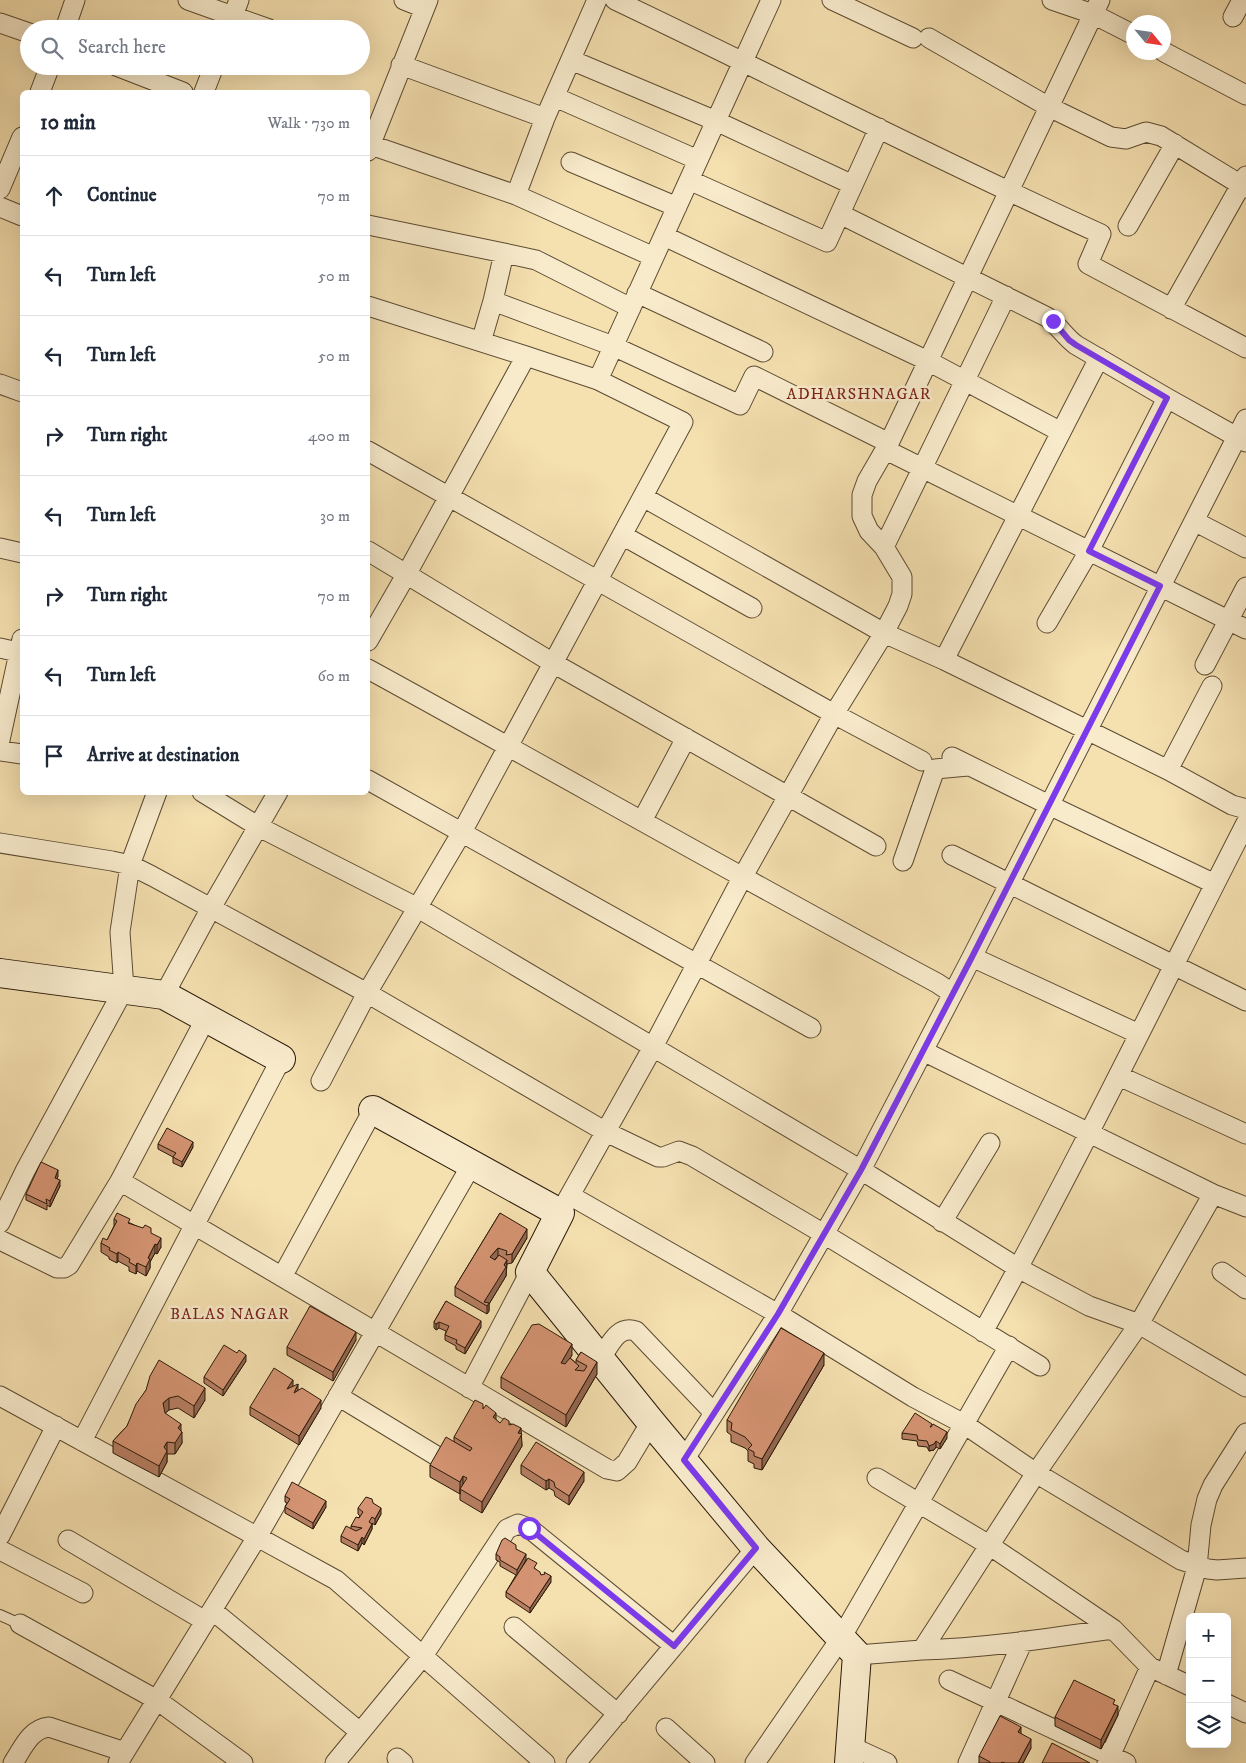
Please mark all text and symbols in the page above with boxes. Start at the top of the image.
north arrow [1126,15,1171,60]
search box [20,20,370,75]
icon: search [38,34,66,62]
text: Search here [78,36,166,59]
text: 10 min [40,110,96,136]
text: Walk · 730 m [268,113,350,133]
icon: ahead [40,182,68,210]
text: Continue [87,184,157,207]
text: 70 m [318,186,350,206]
icon: left [40,262,68,290]
text: Turn left [87,264,156,287]
text: 50 m [318,266,350,286]
route end [1042,310,1065,333]
icon: left [40,342,68,370]
text: Turn left [87,344,156,367]
text: 50 m [318,346,350,366]
district label: ADHARSHNAGAR [787,384,931,404]
icon: right [40,422,68,450]
text: Turn right [87,424,167,447]
text: 400 m [308,426,350,446]
icon: left [40,502,68,530]
text: Turn left [87,504,156,527]
text: 30 m [320,506,350,526]
icon: right [40,582,68,610]
text: Turn right [87,584,167,607]
text: 70 m [318,586,350,606]
icon: left [40,662,68,690]
text: Turn left [87,664,156,687]
text: 60 m [318,666,350,686]
icon: arrive [40,742,68,770]
text: Arrive at destination [87,744,239,767]
district label: BALAS NAGAR [170,1304,290,1324]
route start [518,1517,541,1540]
map controls [1186,1613,1231,1748]
button: + [1186,1613,1231,1658]
button: − [1186,1658,1231,1703]
button: layers [1186,1703,1231,1748]

